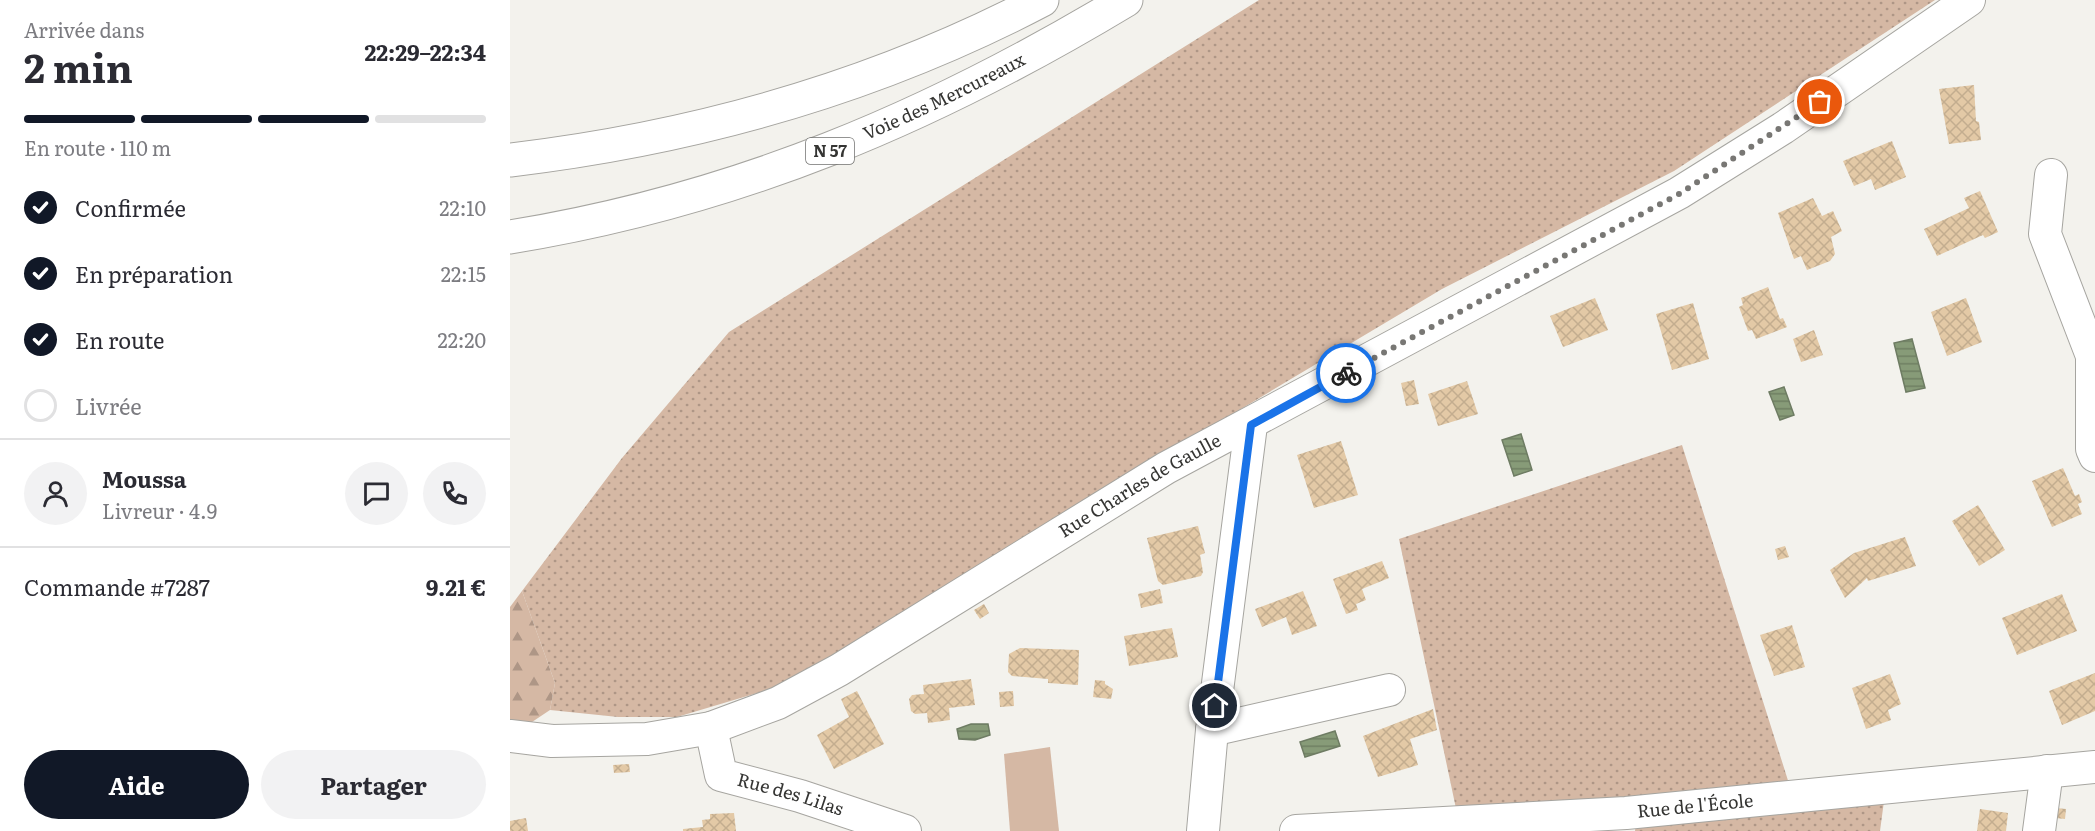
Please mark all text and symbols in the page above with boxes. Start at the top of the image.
text: Arrivée dans [24,14,144,44]
text: 22:29–22:34 [364,35,486,68]
text: 2 min [24,37,133,95]
street label: Voie des Mercureaux [858,45,1030,146]
pin [1794,76,1845,127]
icon: bag [1803,85,1836,118]
text: En route · 110 m [24,132,171,162]
road number: N 57 [806,138,854,164]
icon: check [24,191,57,224]
text: Confirmée [75,191,186,224]
text: 22:10 [439,192,486,222]
icon: check [24,257,57,290]
text: En préparation [75,257,233,290]
text: 22:15 [441,258,486,288]
icon: check [24,323,57,356]
text: En route [75,323,164,356]
text: 22:20 [438,324,486,354]
courier [1316,343,1376,403]
icon: bike [1330,357,1363,390]
text: Livrée [75,389,142,422]
street label: Rue Charles de Gaulle [1053,426,1225,543]
button: person [24,462,87,525]
text: Moussa [102,462,187,495]
button: chat [345,462,408,525]
button: phone [423,462,486,525]
text: Livreur · 4.9 [102,495,217,525]
text: Commande #7287 [24,570,210,603]
text: 9.21 € [426,570,486,603]
pin [1189,680,1240,731]
icon: home [1198,689,1231,722]
button: Aide [24,750,249,819]
button: Partager [261,750,486,819]
street label: Rue des Lilas [735,765,847,822]
street label: Rue de l'École [1636,786,1754,824]

